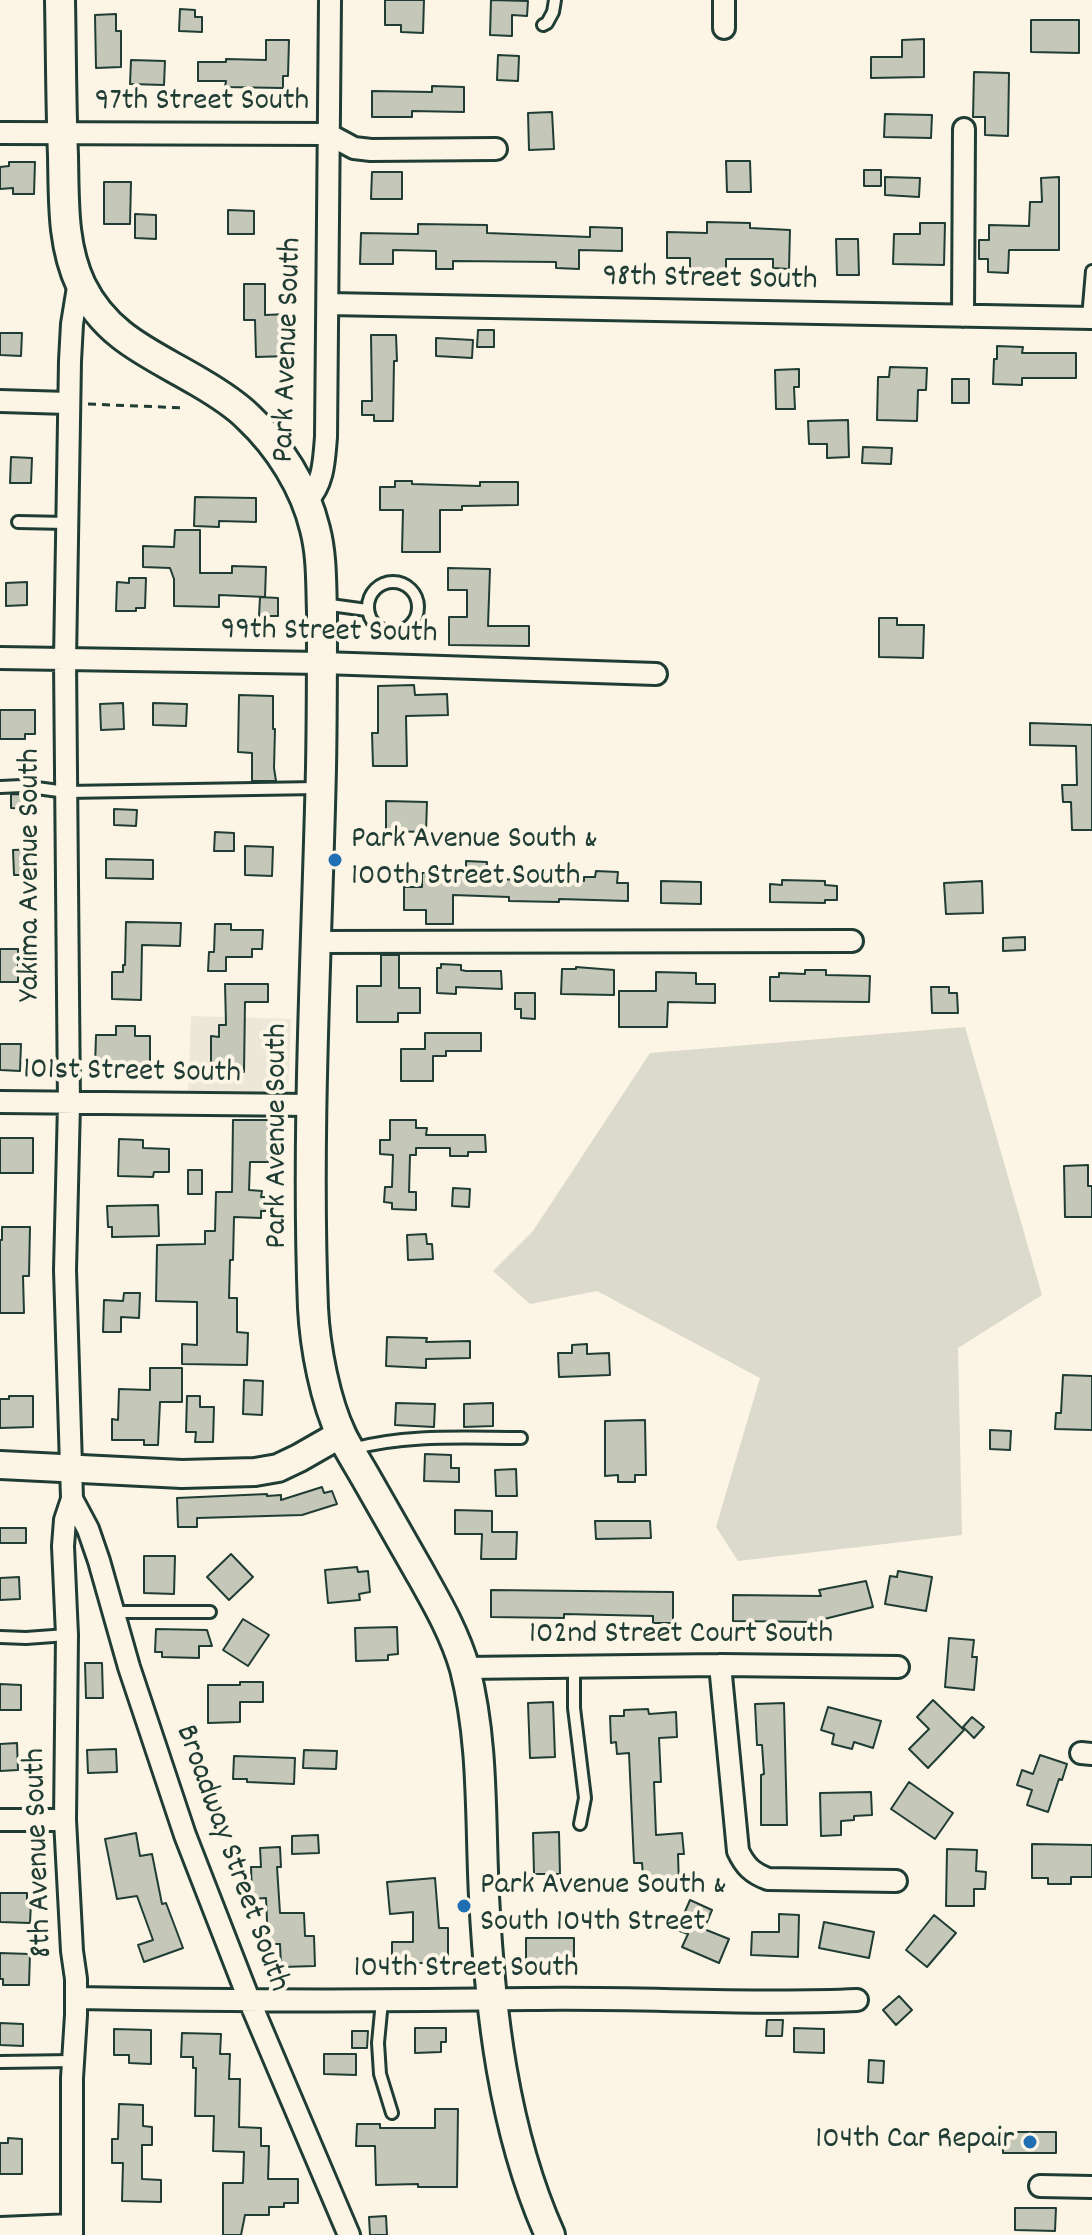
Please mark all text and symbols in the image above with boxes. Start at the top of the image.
street label: 97th Street South [95,85,309,123]
street label: Park Avenue South [267,237,313,463]
street label: 98th Street South [602,260,818,302]
street label: 99th Street South [220,613,438,655]
street label: Yakima Avenue South [14,748,52,1002]
place label: Park Avenue South & 100th Street South [351,823,598,898]
marker: Park Avenue South & 100th Street South [326,851,344,869]
street label: Park Avenue South [261,1023,299,1249]
street label: 101st Street South [23,1053,241,1095]
street label: 102nd Street Court South [529,1618,833,1656]
street label: Broadway Street South [164,1720,296,1998]
street label: 8th Avenue South [18,1747,64,1959]
place label: Park Avenue South & South 104th Street [480,1869,727,1944]
marker: Park Avenue South & South 104th Street [455,1897,473,1915]
street label: 104th Street South [353,1952,579,1990]
place label: 104th Car Repair [815,2123,1014,2161]
marker: 104th Car Repair [1021,2133,1039,2151]

